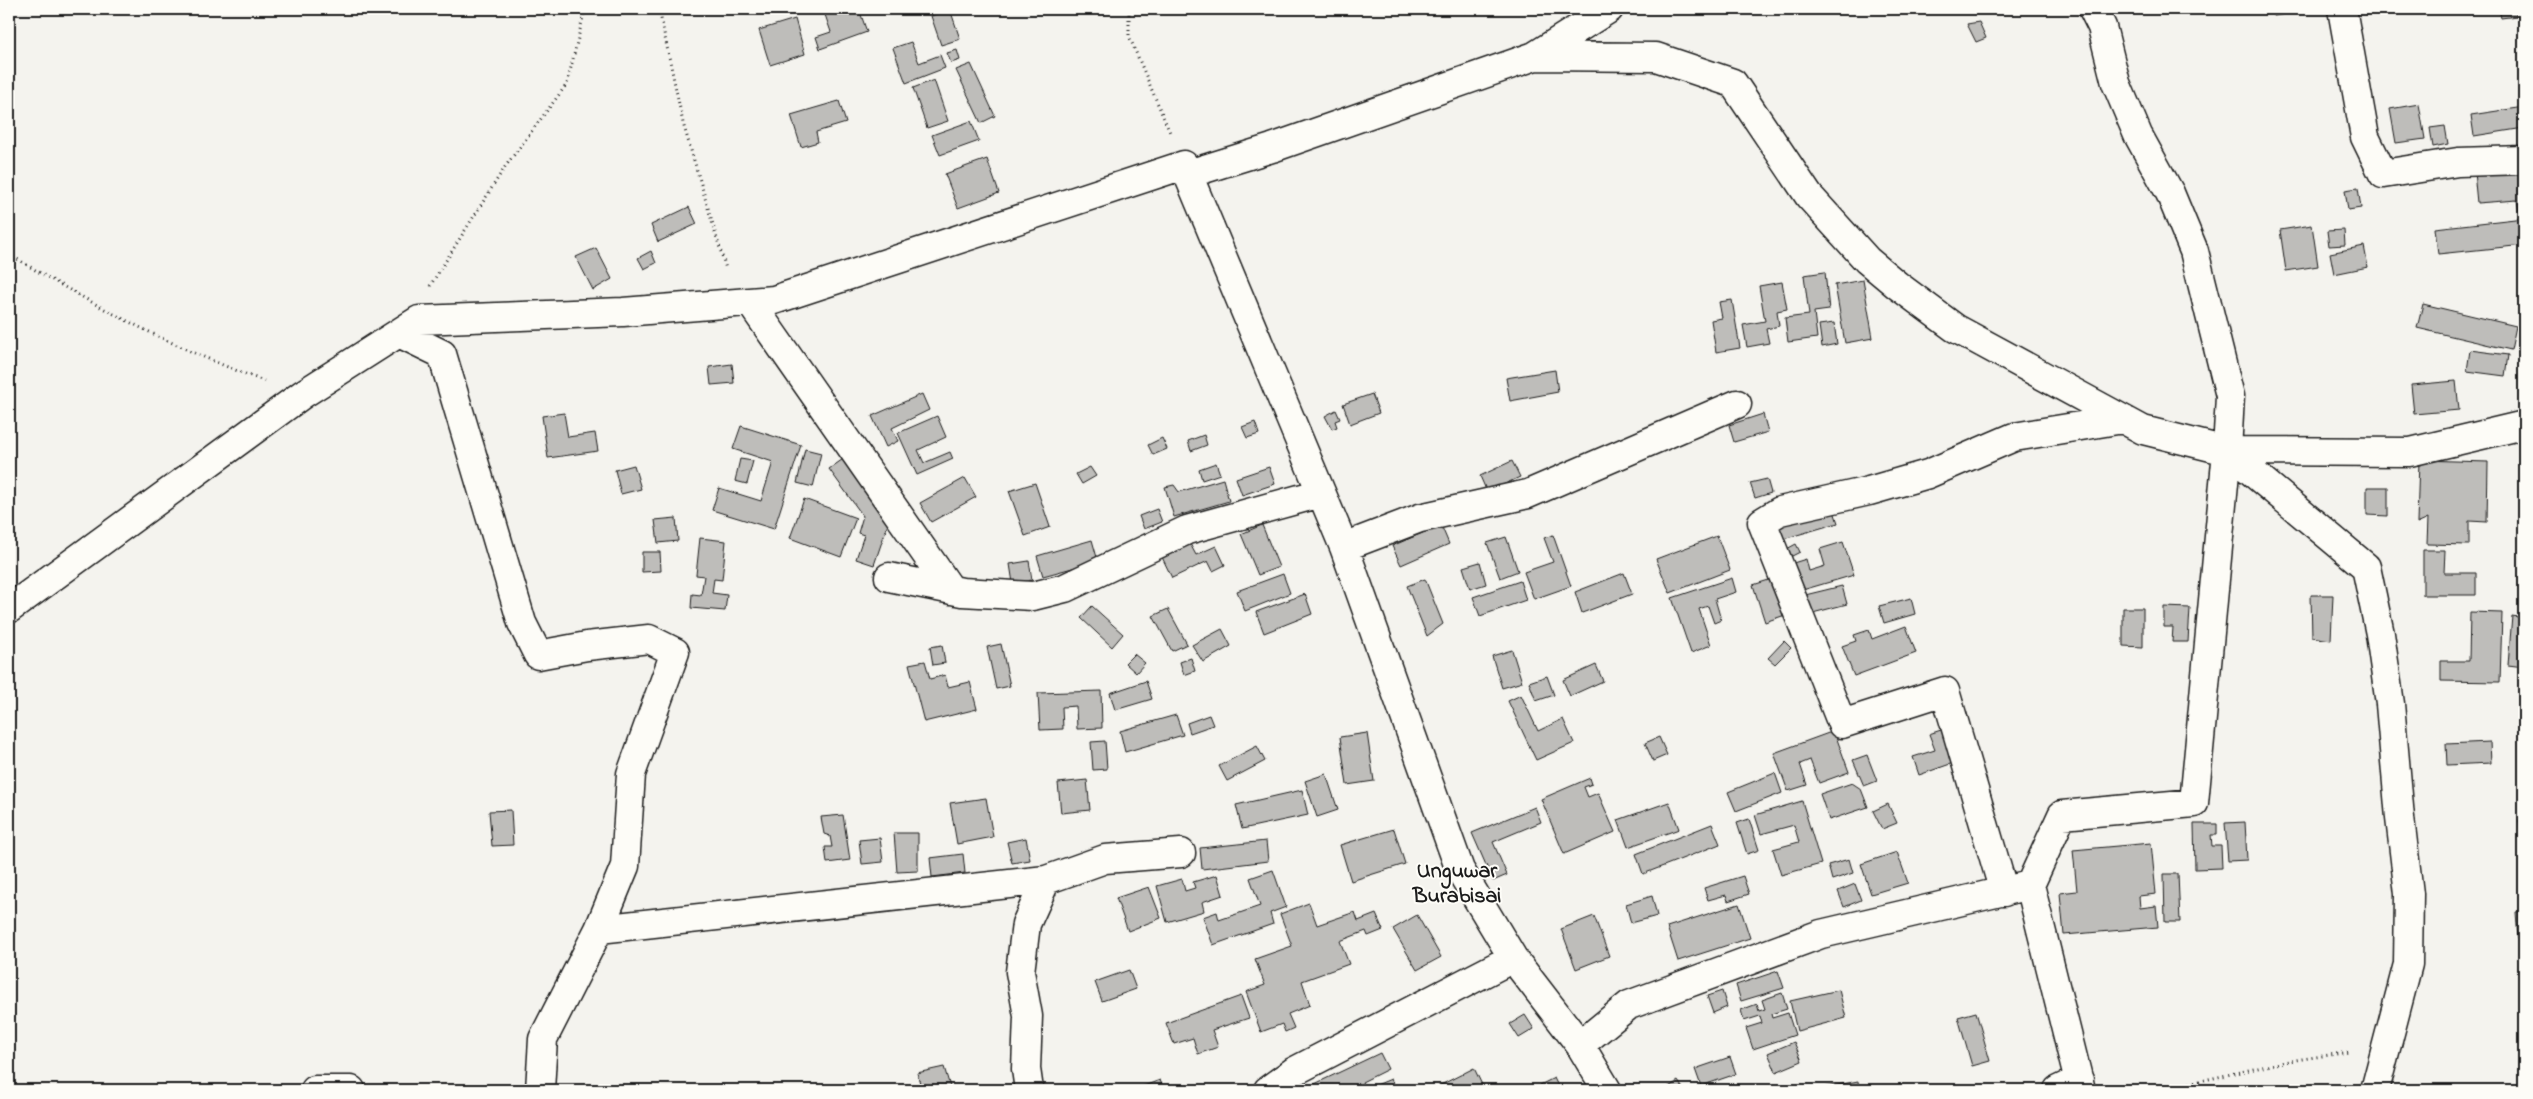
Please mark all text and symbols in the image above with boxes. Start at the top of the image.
district label: Unguwar Burabisai [1412,856,1501,913]

